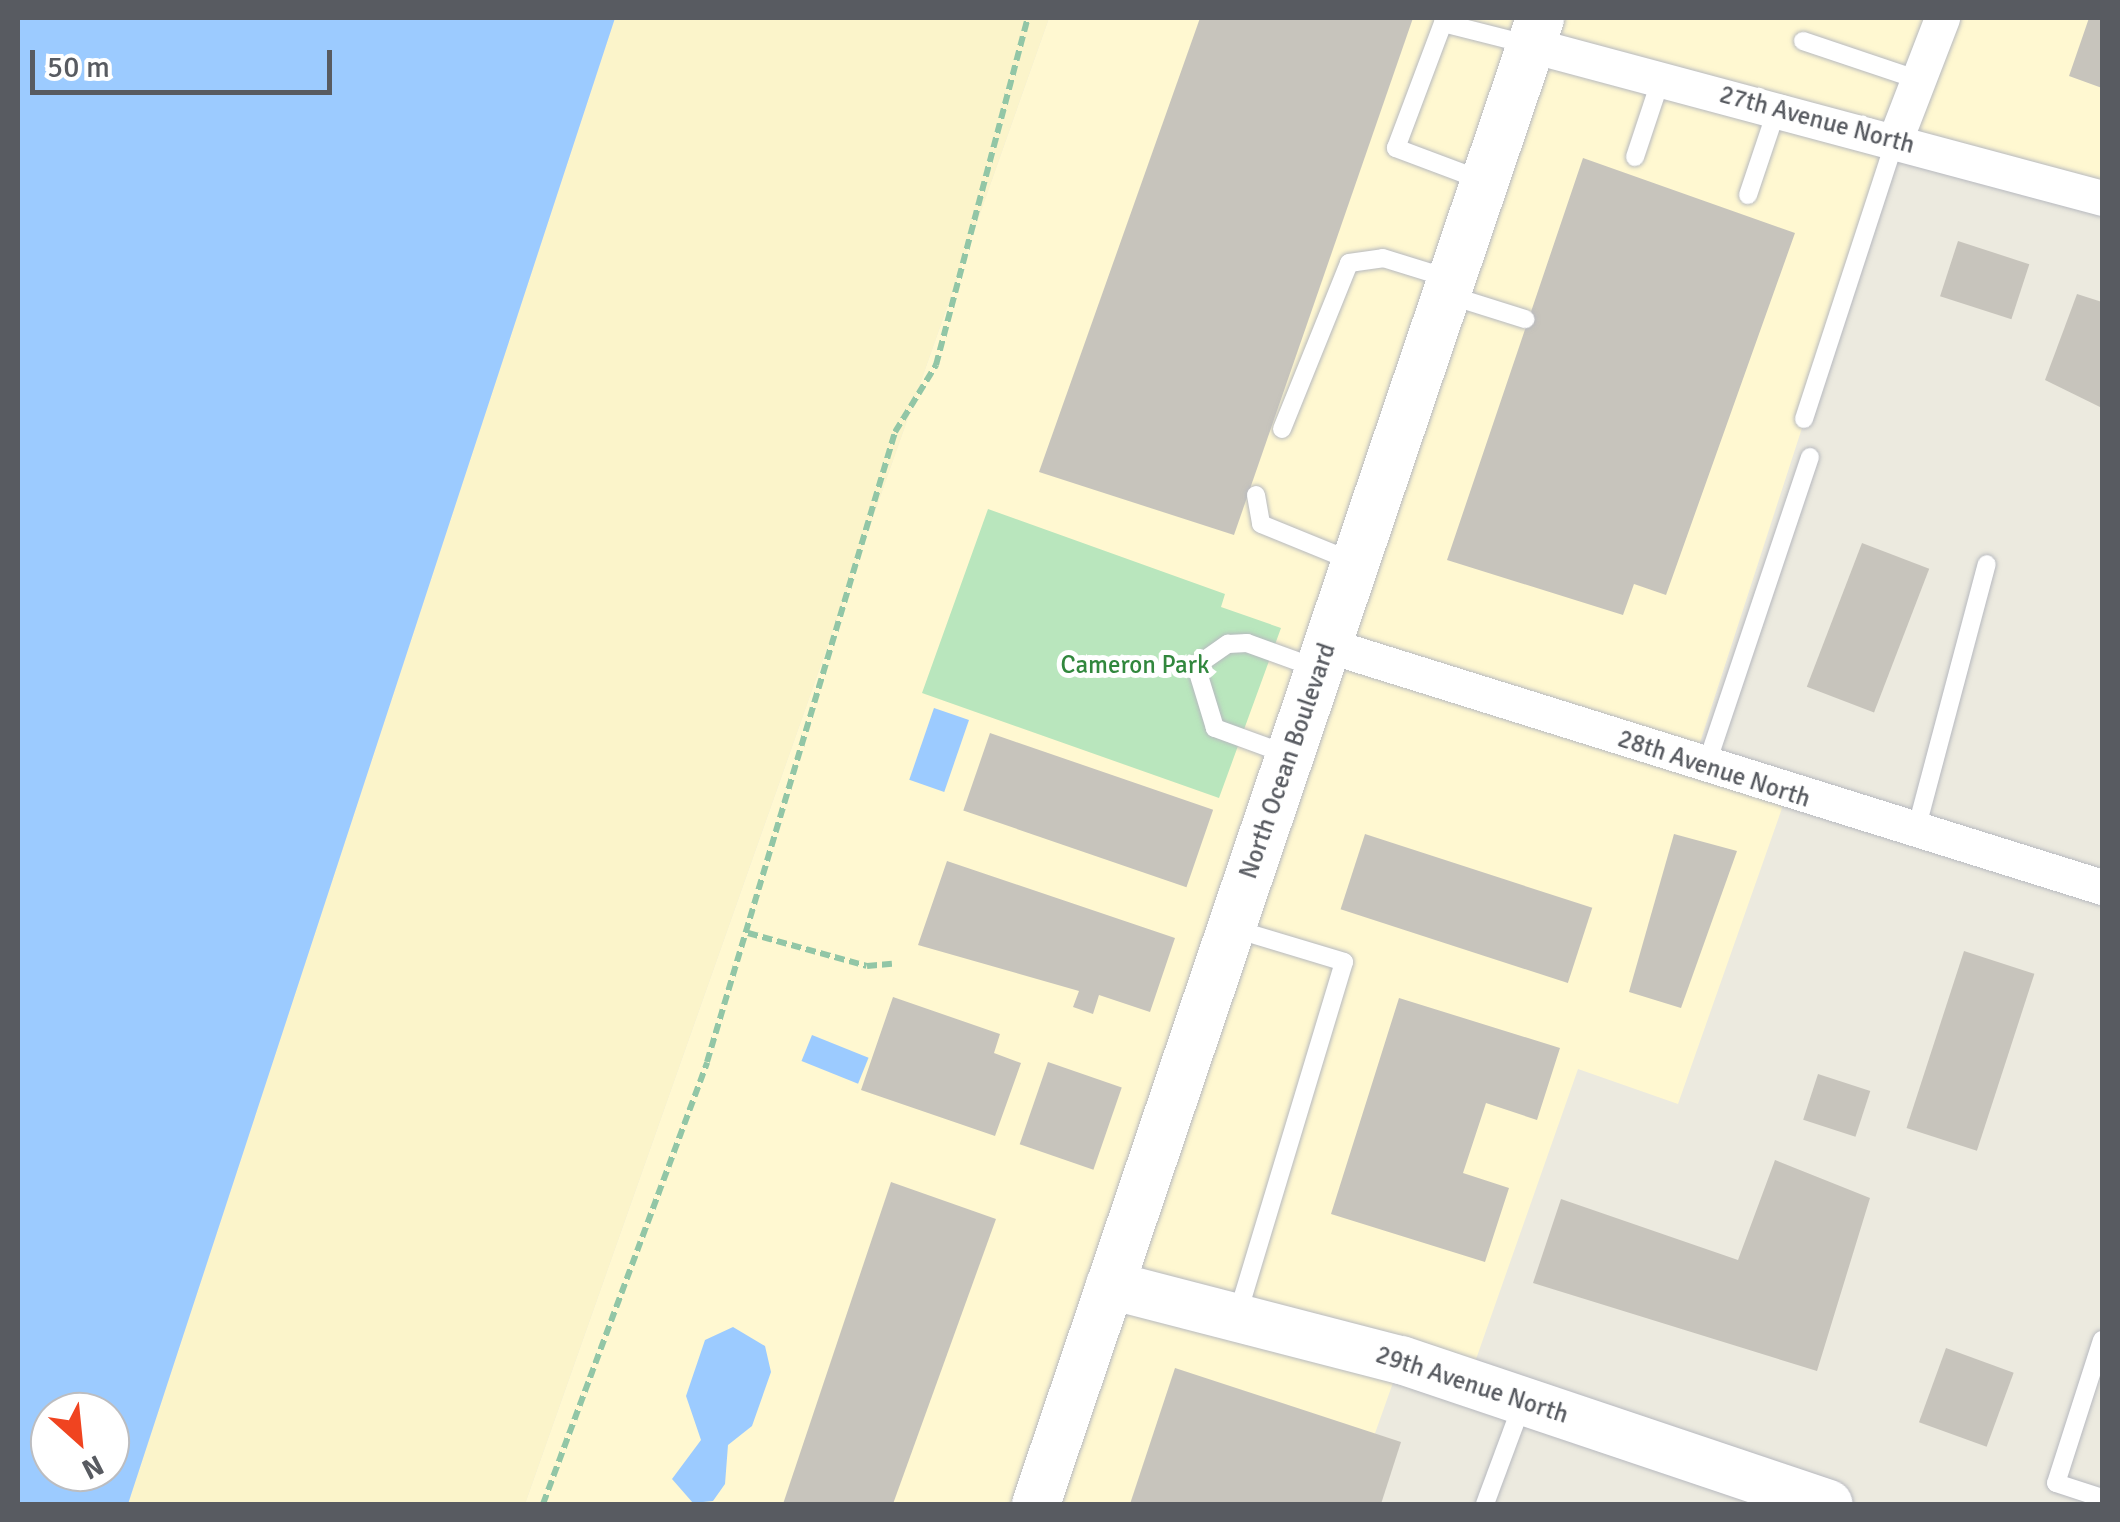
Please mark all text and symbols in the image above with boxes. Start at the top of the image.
scale bar [35,30,338,92]
text: 50 m [47,49,110,86]
street label: 27th Avenue North [1716,80,1918,160]
street label: North Ocean Boulevard [1234,639,1342,883]
park label: Cameron Park [1061,650,1209,680]
street label: 28th Avenue North [1614,724,1814,814]
street label: 29th Avenue North [1372,1340,1572,1430]
north arrow [30,1392,130,1492]
text: N [76,1447,109,1487]

